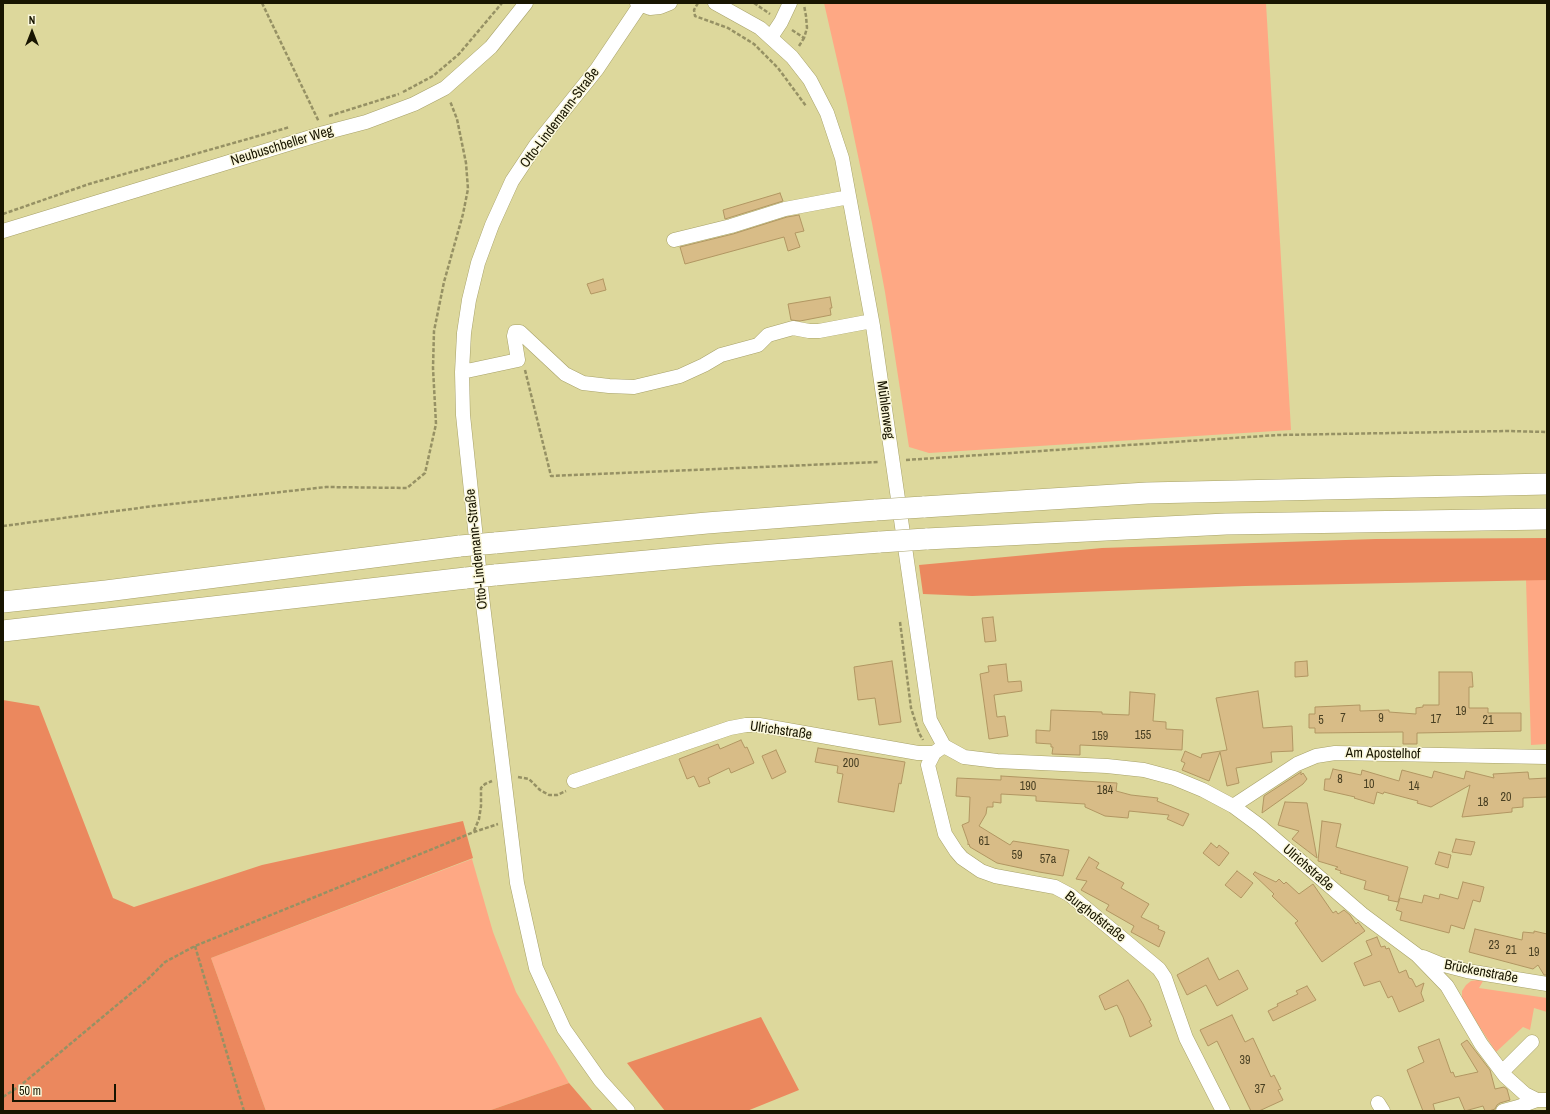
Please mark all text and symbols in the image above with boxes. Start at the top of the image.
north arrow [12,12,52,52]
text: N [29,13,35,27]
street label: Otto-Lindemann-Straße [517,65,603,171]
street label: Neubuschbeller Weg [229,122,335,170]
street label: Mühlenweg [873,380,897,440]
street label: Otto-Lindemann-Straße [462,488,492,610]
house number: 19 [1456,705,1466,719]
house number: 7 [1340,712,1346,726]
house number: 9 [1378,712,1384,726]
house number: 17 [1431,713,1441,727]
house number: 5 [1318,714,1324,728]
house number: 21 [1483,714,1493,728]
street label: Ulrichstraße [749,718,813,744]
house number: 155 [1135,729,1151,743]
house number: 159 [1092,730,1108,744]
street label: Am Apostelhof [1346,745,1420,763]
house number: 200 [843,757,859,771]
house number: 8 [1337,773,1343,787]
house number: 10 [1364,778,1374,792]
house number: 190 [1020,780,1036,794]
house number: 14 [1409,780,1419,794]
house number: 184 [1097,784,1113,798]
house number: 20 [1501,791,1511,805]
house number: 18 [1478,796,1488,810]
house number: 61 [979,835,989,849]
street label: Ulrichstraße [1279,841,1337,895]
house number: 59 [1012,849,1022,863]
house number: 57a [1040,853,1056,867]
street label: Burghofstraße [1061,888,1129,946]
house number: 23 [1489,939,1499,953]
house number: 21 [1506,944,1516,958]
house number: 19 [1529,946,1539,960]
street label: Brückenstraße [1443,957,1519,987]
house number: 39 [1240,1054,1250,1068]
scale bar [14,1076,118,1102]
text: 50 m [19,1083,41,1099]
house number: 37 [1255,1083,1265,1097]

